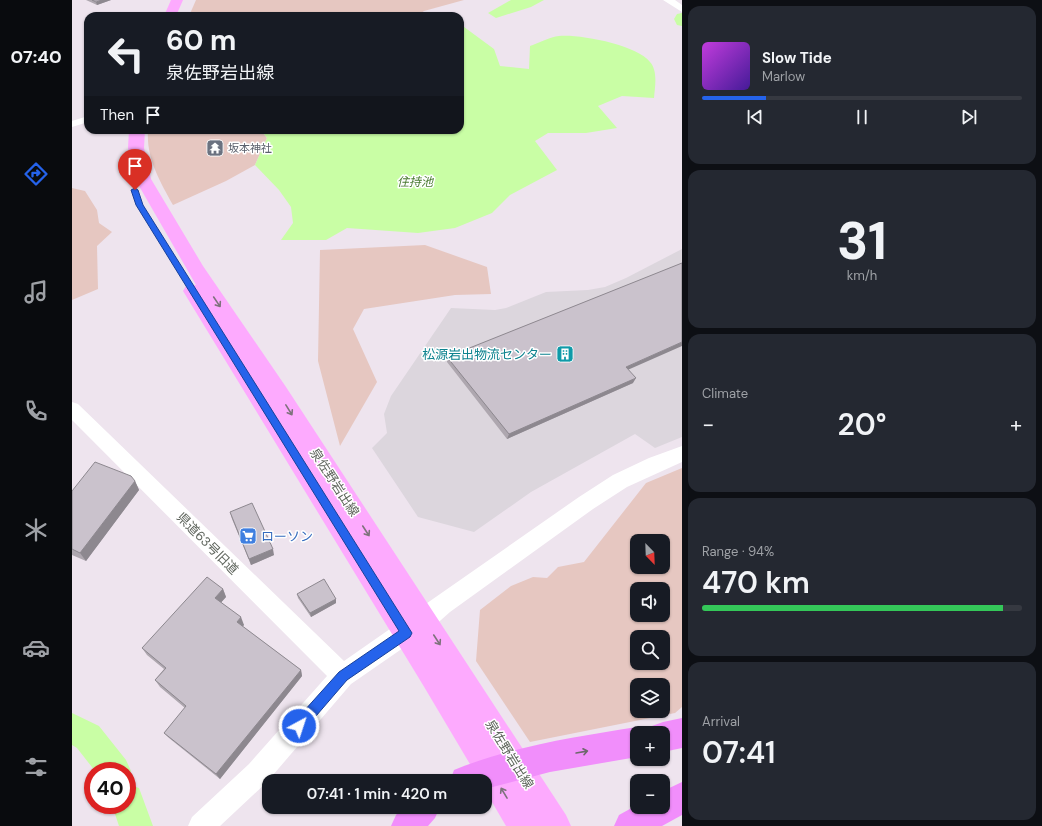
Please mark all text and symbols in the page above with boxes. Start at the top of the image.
text: 60 m [166,22,236,59]
icon: left [100,28,152,80]
text: 07:40 [10,45,62,69]
text: Slow Tide [762,48,832,68]
text: 泉佐野岩出線 [166,61,274,85]
text: Marlow [762,68,805,85]
icon: arrive [142,104,164,126]
text: Then [100,105,134,125]
icon: previous [744,106,766,128]
icon: pause [851,106,873,128]
icon: next [958,106,980,128]
temple icon: 坂本神社 [205,138,225,158]
place label: 坂本神社 [228,141,272,155]
pin [118,149,152,190]
icon: arrive [124,155,146,177]
icon: directions [22,160,50,188]
water label: 住持池 [397,174,434,190]
text: 31 [837,207,887,275]
text: km/h [847,267,877,284]
icon: music [22,278,50,306]
one-way arrow [213,296,221,307]
building icon: 松源岩出物流センター [555,344,575,364]
place label: 松源岩出物流センター [422,346,552,363]
text: Climate [702,385,748,402]
icon: phone [22,397,50,425]
one-way arrow [285,404,293,416]
text: 20° [838,405,886,444]
text: − [702,410,714,439]
text: + [1010,410,1022,439]
street label: 泉佐野岩出線 [306,445,363,520]
street label: 県道63号旧道 [173,509,242,578]
icon: climate [22,516,50,544]
one-way arrow [362,525,370,536]
supermarket icon: ローソン [238,526,258,546]
place label: ローソン [261,528,313,545]
north arrow [630,534,670,574]
map controls [630,534,670,814]
text: Range · 94% [702,543,774,560]
text: 470 km [702,563,810,602]
button: sound [630,582,670,622]
button: search [630,630,670,670]
icon: car [22,634,50,662]
one-way arrow [433,634,441,645]
button: layers [630,678,670,718]
position arrow [278,705,320,747]
text: Arrival [702,713,740,730]
street label: 泉佐野岩出線 [482,717,537,792]
button: + [630,726,670,766]
text: 07:41 [702,733,776,772]
one-way arrow [575,747,588,755]
icon: filters [22,753,50,781]
speed limit sign: 40 [84,762,136,814]
button: − [630,774,670,814]
text: 07:41 · 1 min · 420 m [307,784,447,804]
one-way arrow [499,787,507,799]

